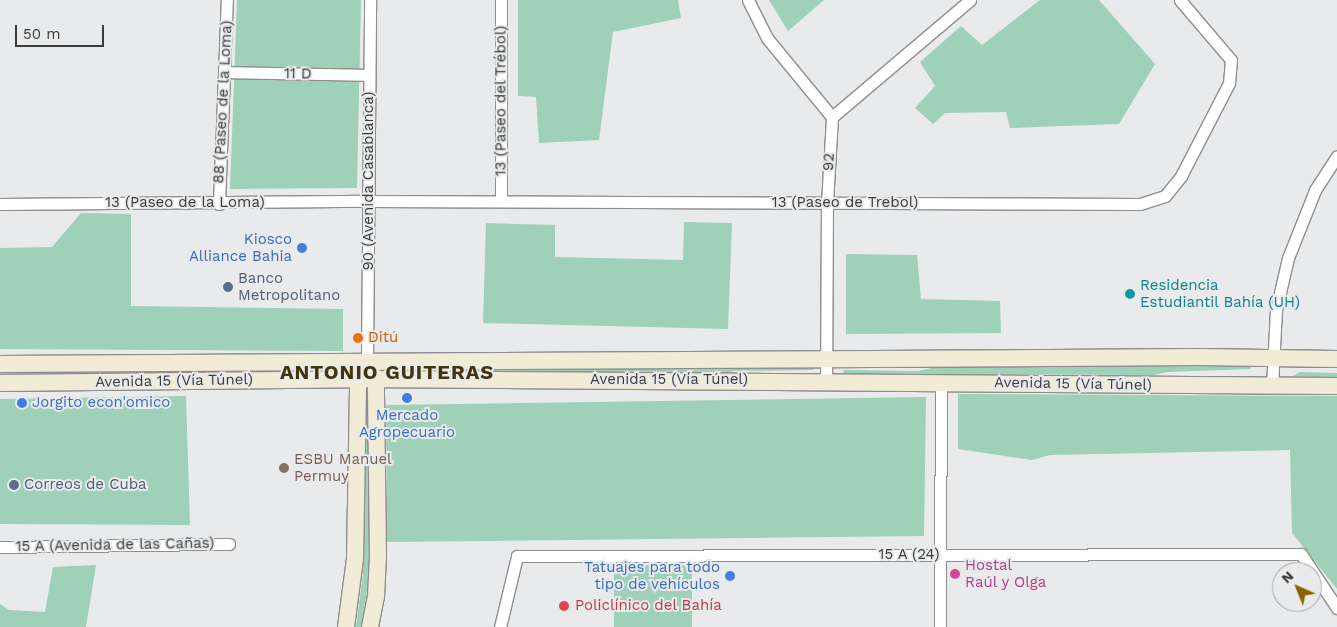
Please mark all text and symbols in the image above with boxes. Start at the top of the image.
scale bar [18,15,106,47]
street label: 88 (Paseo de la Loma) [210,20,236,184]
text: 50 m [23,25,60,43]
street label: 13 (Paseo del Trébol) [492,25,510,177]
street label: 11 D [284,65,312,83]
street label: 90 (Avenida Casablanca) [360,91,378,271]
street label: 92 [820,153,838,171]
street label: 13 (Paseo de la Loma) [105,194,265,212]
street label: 13 (Paseo de Trebol) [772,194,918,212]
place label: Kiosco Alliance Bahia [189,230,292,265]
marker: Kiosco Alliance Bahia [296,242,308,254]
place label: Banco Metropolitano [238,269,340,304]
place label: Residencia Estudiantil Bahía (UH) [1140,276,1301,311]
marker: Banco Metropolitano [222,281,234,293]
marker: Residencia Estudiantil Bahía (UH) [1124,288,1136,300]
place label: Ditú [368,329,398,347]
marker: Ditú [352,332,364,344]
district label: ANTONIO GUITERAS [278,360,496,384]
street label: Avenida 15 (Vía Túnel) [94,371,254,391]
street label: Avenida 15 (Vía Túnel) [589,371,749,389]
street label: Avenida 15 (Vía Túnel) [993,374,1153,394]
marker: Mercado Agropecuario [401,392,413,404]
place label: Jorgito econ'omico [32,394,170,412]
marker: Jorgito econ'omico [16,397,28,409]
place label: Mercado Agropecuario [359,406,455,441]
place label: ESBU Manuel Permuy [294,450,392,485]
marker: ESBU Manuel Permuy [278,462,290,474]
place label: Correos de Cuba [24,476,147,494]
marker: Correos de Cuba [8,479,20,491]
street label: 15 A (Avenida de las Cañas) [15,534,215,556]
street label: 15 A (24) [878,546,940,564]
place label: Hostal Raúl y Olga [965,556,1048,591]
place label: Tatuajes para todo tipo de vehículos [583,558,720,593]
north arrow [1272,562,1322,612]
marker: Hostal Raúl y Olga [949,568,961,580]
text: N [1278,568,1297,586]
marker: Tatuajes para todo tipo de vehículos [724,570,736,582]
place label: Policlínico del Bahía [575,597,722,615]
marker: Policlínico del Bahía [557,599,571,613]

